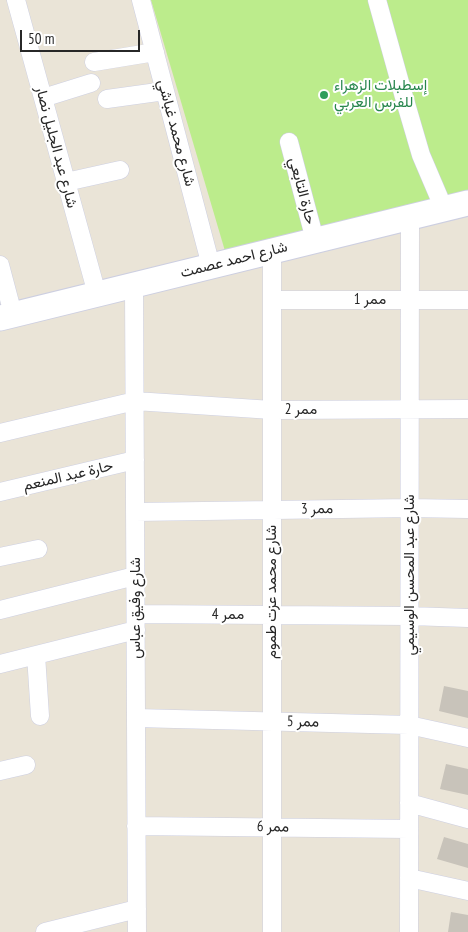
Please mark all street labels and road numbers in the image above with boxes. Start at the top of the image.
street label: شارع محمد غباشي [153,78,199,188]
street label: شارع عبد الجليل نصار [31,84,81,210]
street label: حارة التابعي [284,156,320,226]
street label: شارع احمد عصمت [179,238,289,282]
street label: ممر 1 [354,291,386,309]
street label: ممر 2 [285,401,317,419]
street label: حارة عبد المنعم [21,457,115,495]
street label: شارع عبد المحسن الوسيمي [401,494,419,656]
street label: ممر 3 [301,500,333,518]
street label: شارع محمد عزت طموم [263,525,281,659]
street label: شارع وفيق عباس [127,557,145,659]
street label: ممر 4 [212,606,244,624]
street label: ممر 5 [287,713,319,731]
street label: ممر 6 [257,818,289,836]

